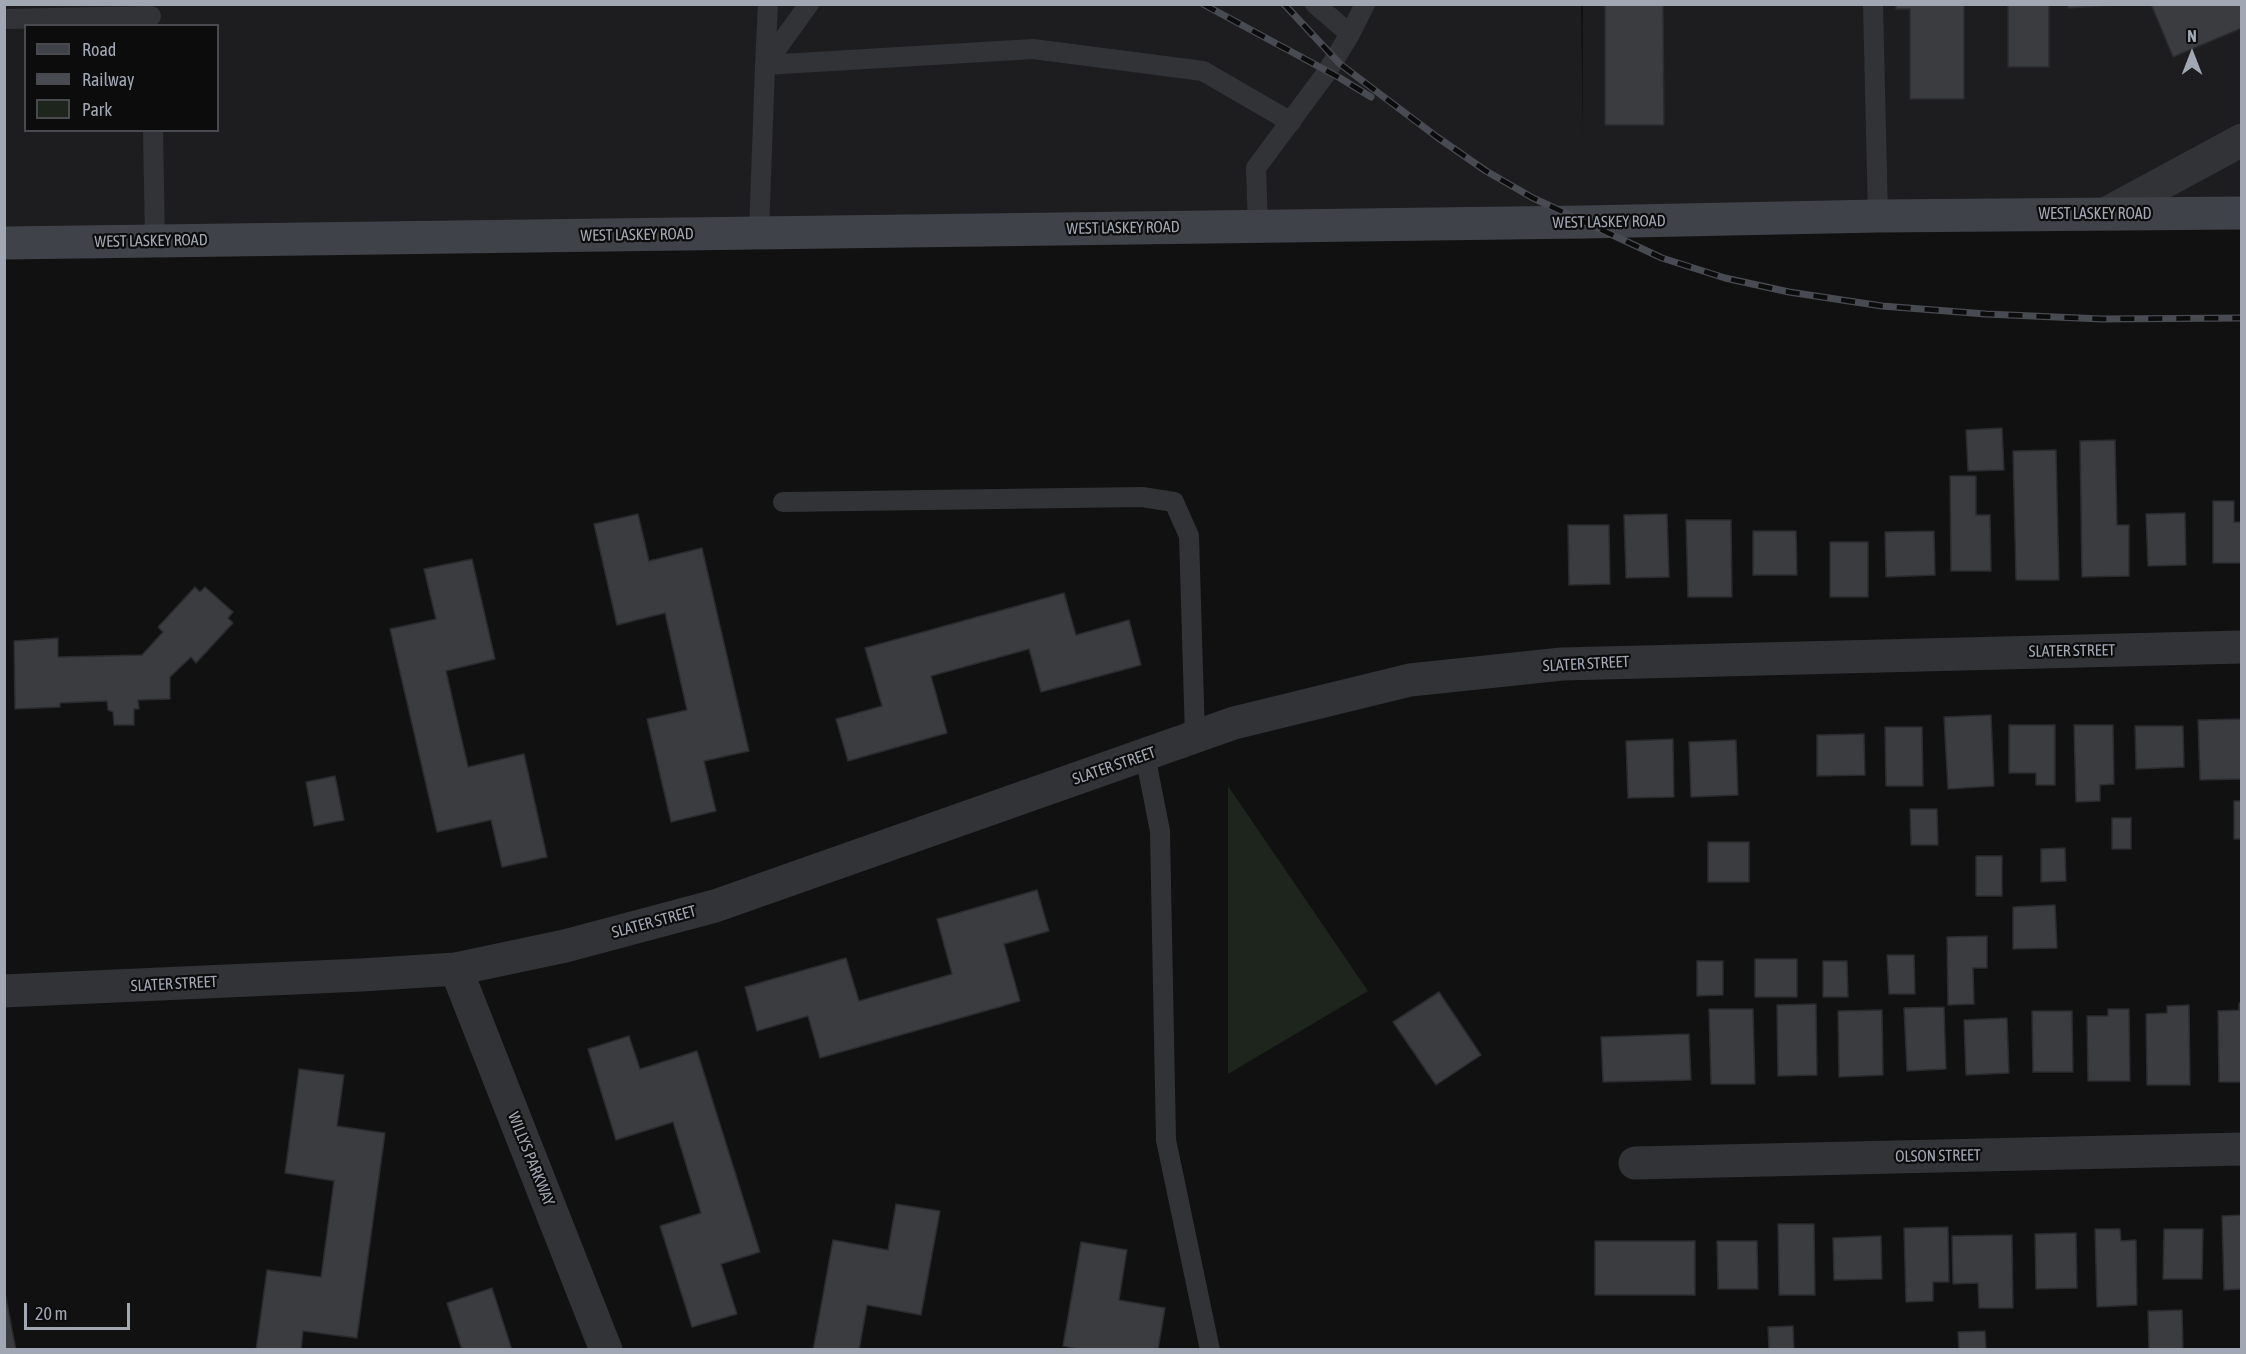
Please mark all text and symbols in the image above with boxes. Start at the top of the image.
legend [24,24,219,132]
north arrow [2162,24,2222,84]
text: N [2187,27,2197,45]
text: Road [82,39,116,60]
text: Railway [82,69,134,90]
text: Park [82,99,112,120]
street label: WEST LASKEY ROAD [2038,204,2152,224]
street label: WEST LASKEY ROAD [1552,211,1666,233]
street label: WEST LASKEY ROAD [1066,217,1180,239]
street label: WEST LASKEY ROAD [580,224,694,246]
street label: WEST LASKEY ROAD [94,230,208,252]
street label: SLATER STREET [2029,641,2115,661]
street label: SLATER STREET [1542,652,1630,676]
street label: SLATER STREET [1070,743,1158,789]
street label: SLATER STREET [610,902,698,942]
street label: SLATER STREET [130,972,218,996]
street label: WILLYS PARKWAY [504,1109,558,1209]
street label: OLSON STREET [1895,1146,1981,1166]
scale bar [27,1291,134,1329]
text: 20 m [35,1303,67,1324]

